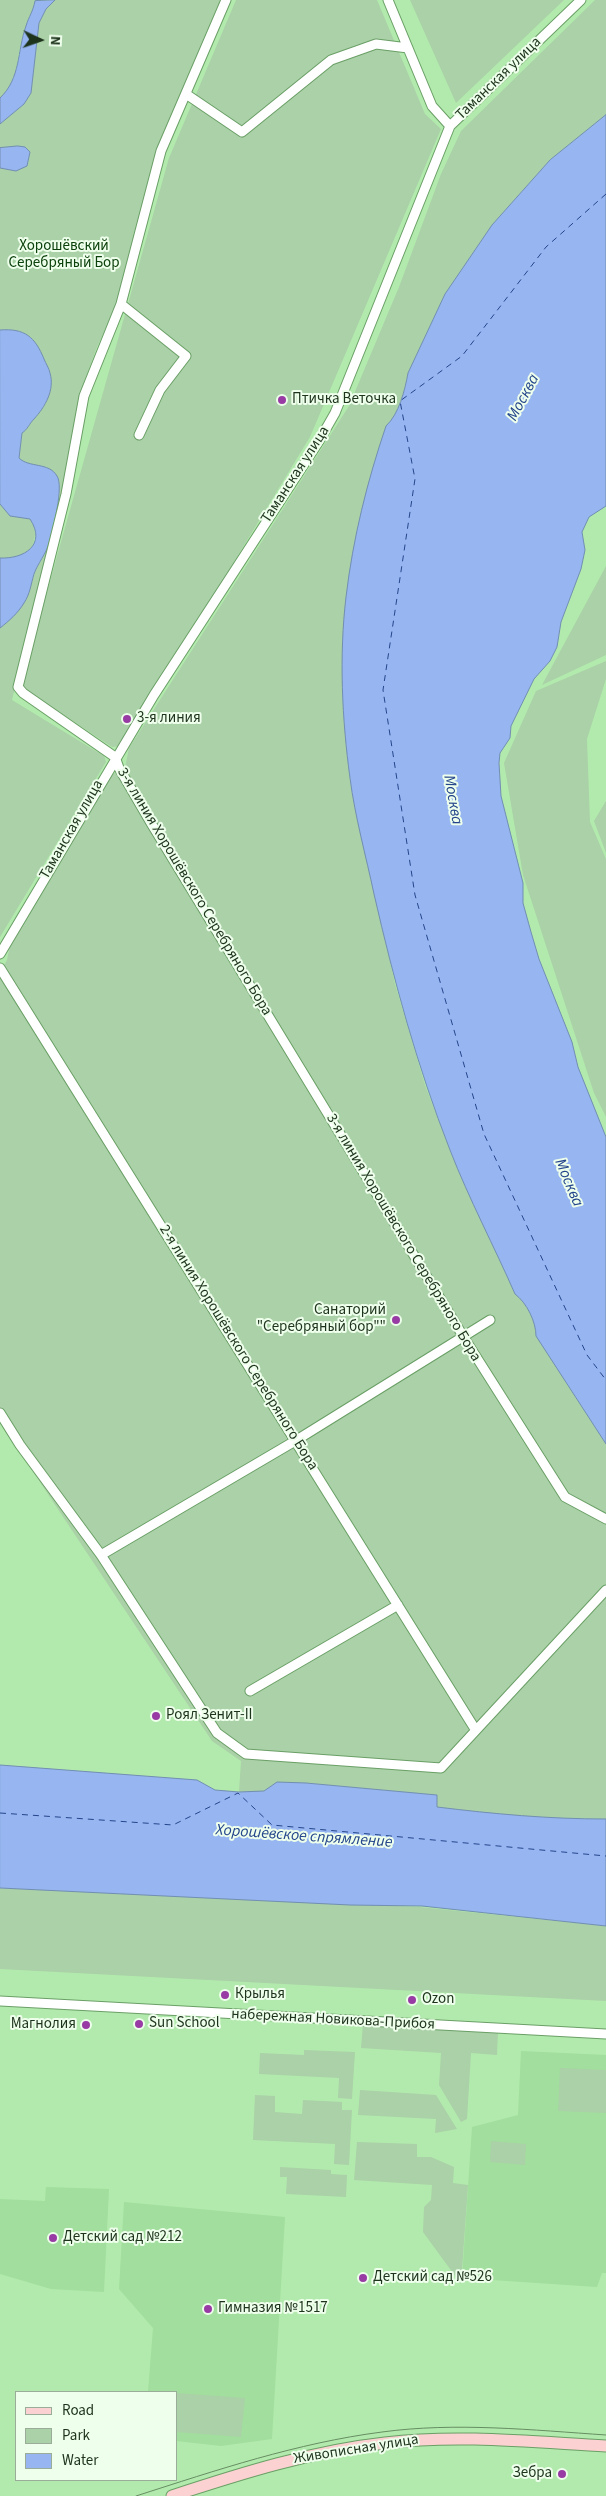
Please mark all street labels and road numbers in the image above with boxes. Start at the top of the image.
street label: Таманская улица [453,34,545,124]
street label: Таманская улица [258,423,334,527]
street label: 3-я линия Хорошёвского Серебряного Бора [113,765,275,1019]
street label: Таманская улица [36,777,108,883]
street label: 3-я линия Хорошёвского Серебряного Бора [322,1111,484,1365]
street label: 2-я линия Хорошёвского Серебряного Бора [155,1222,321,1474]
street label: набережная Новикова-Прибоя [231,2006,435,2034]
street label: Живописная улица [292,2431,420,2469]

